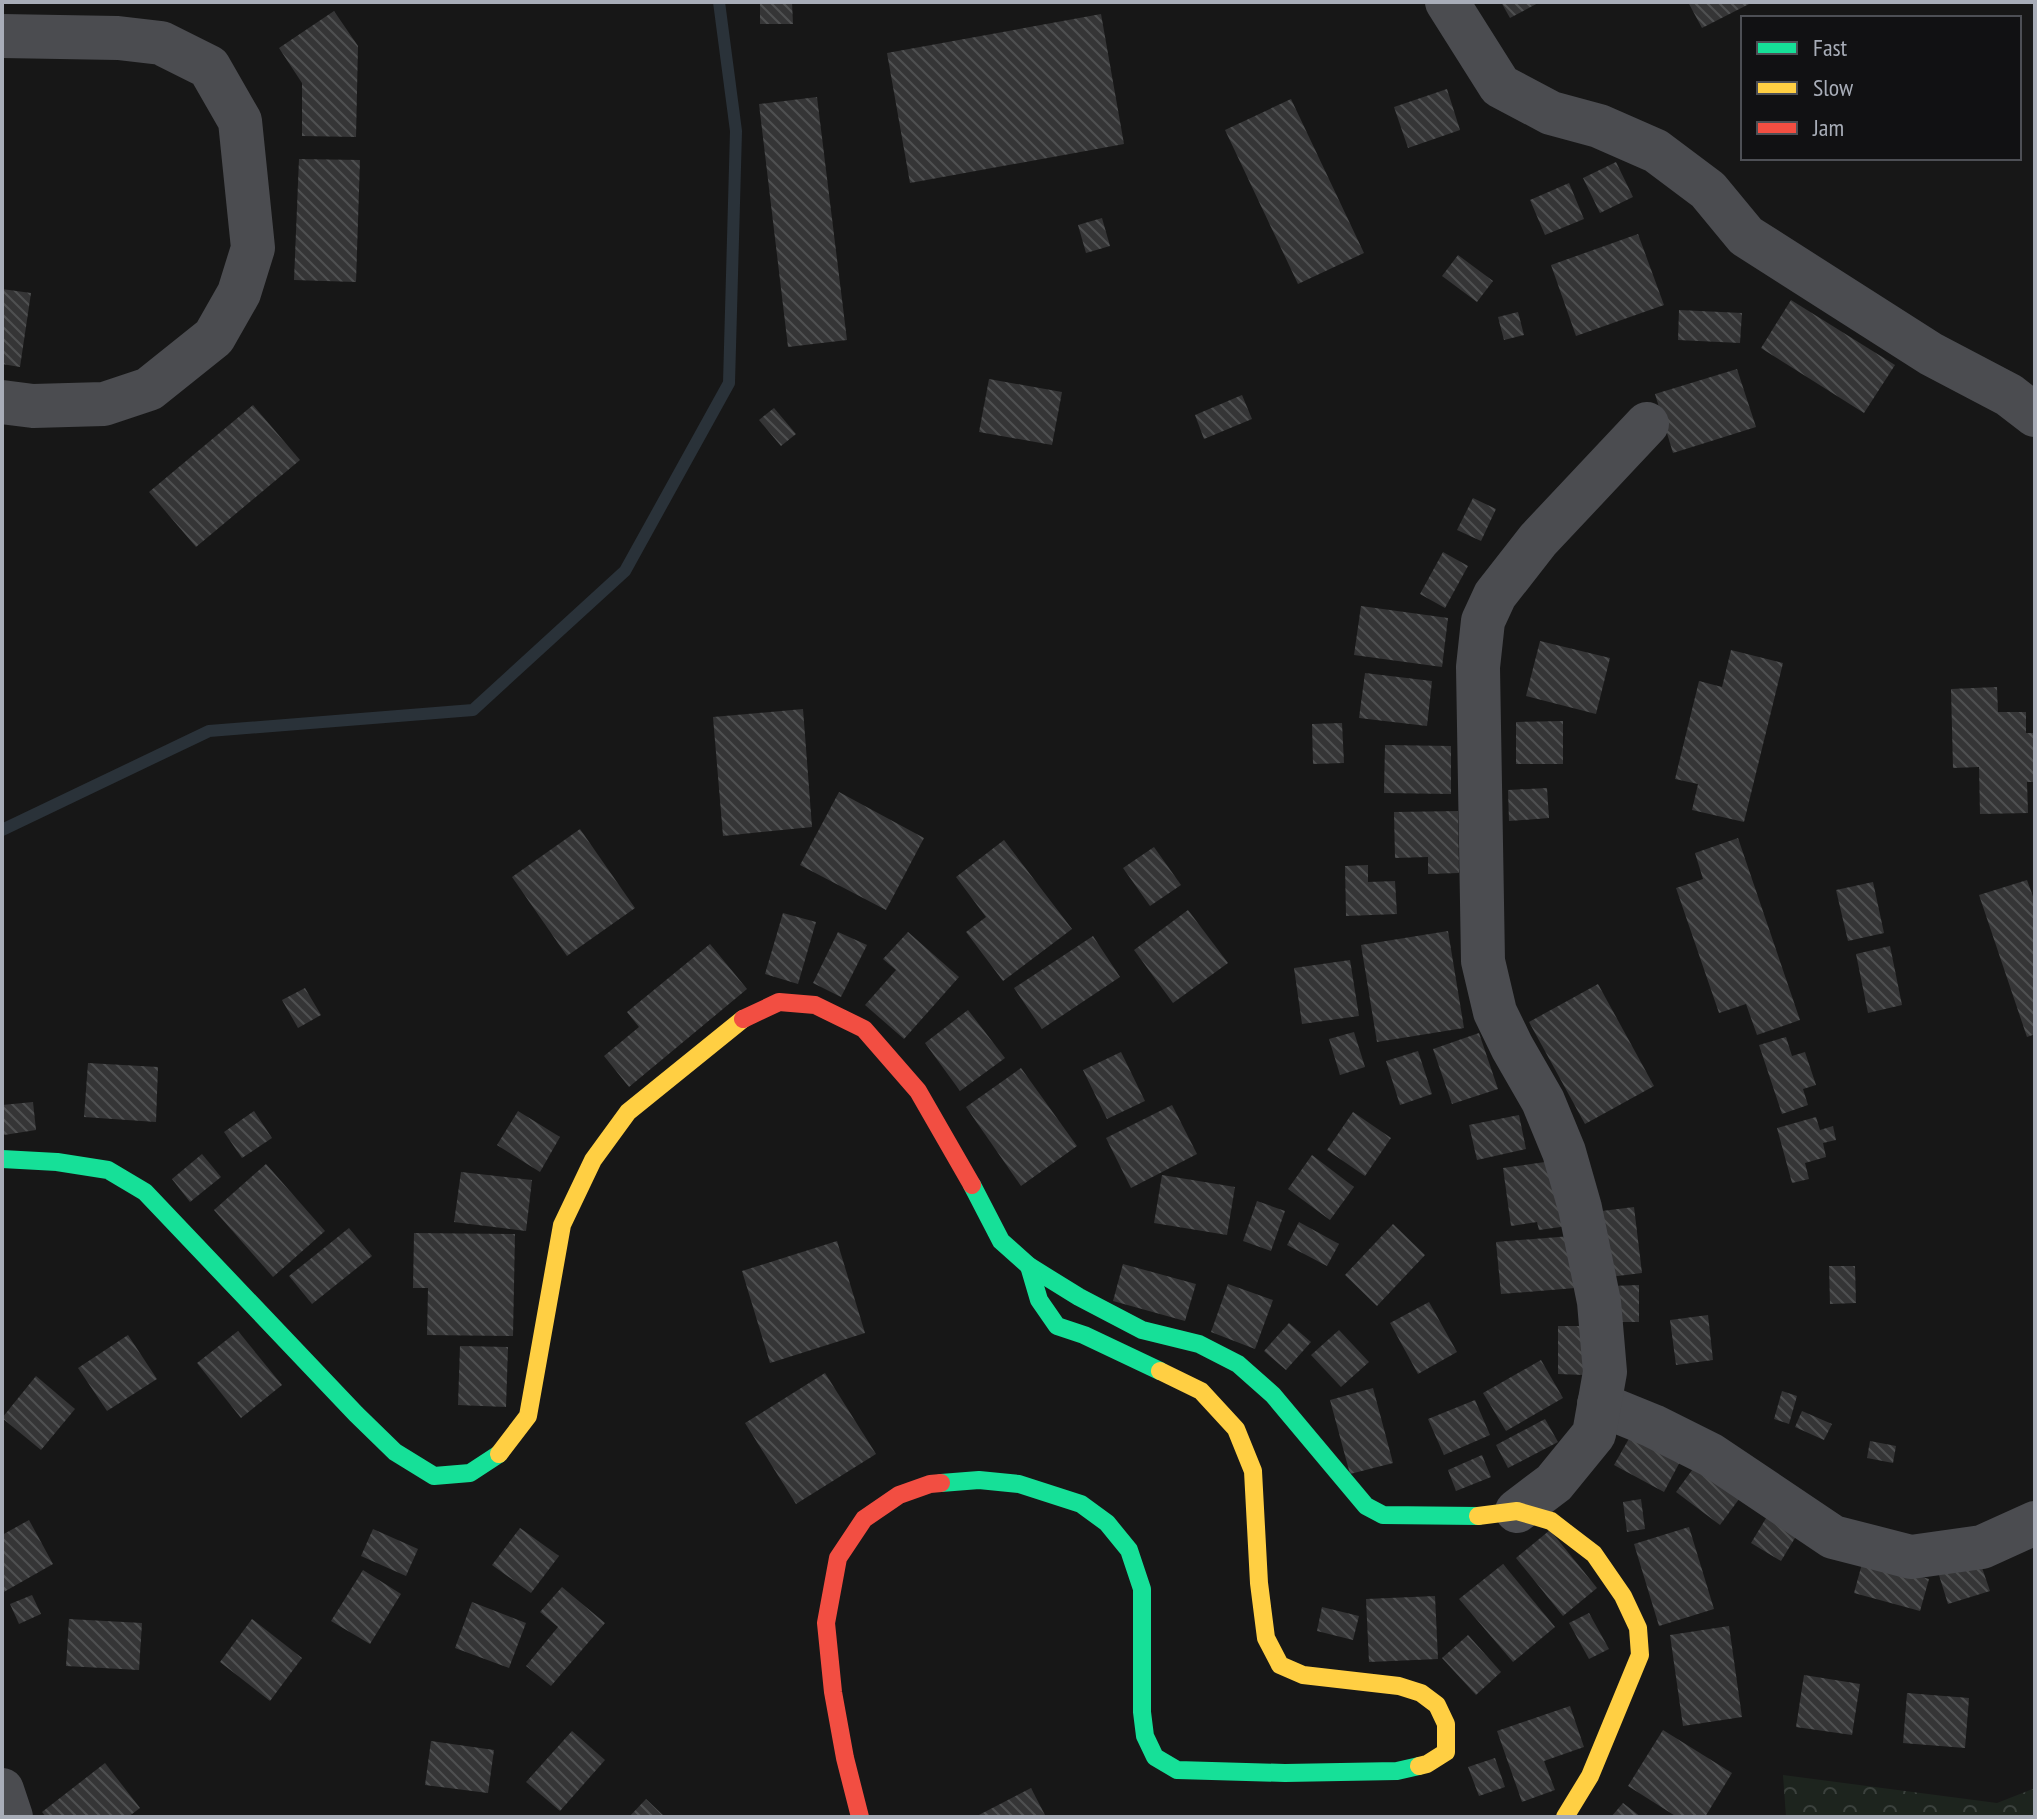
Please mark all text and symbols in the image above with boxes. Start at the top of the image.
legend [1741,16,2021,160]
text: Fast [1813,32,1848,63]
text: Slow [1813,72,1854,103]
text: Jam [1812,112,1844,143]

